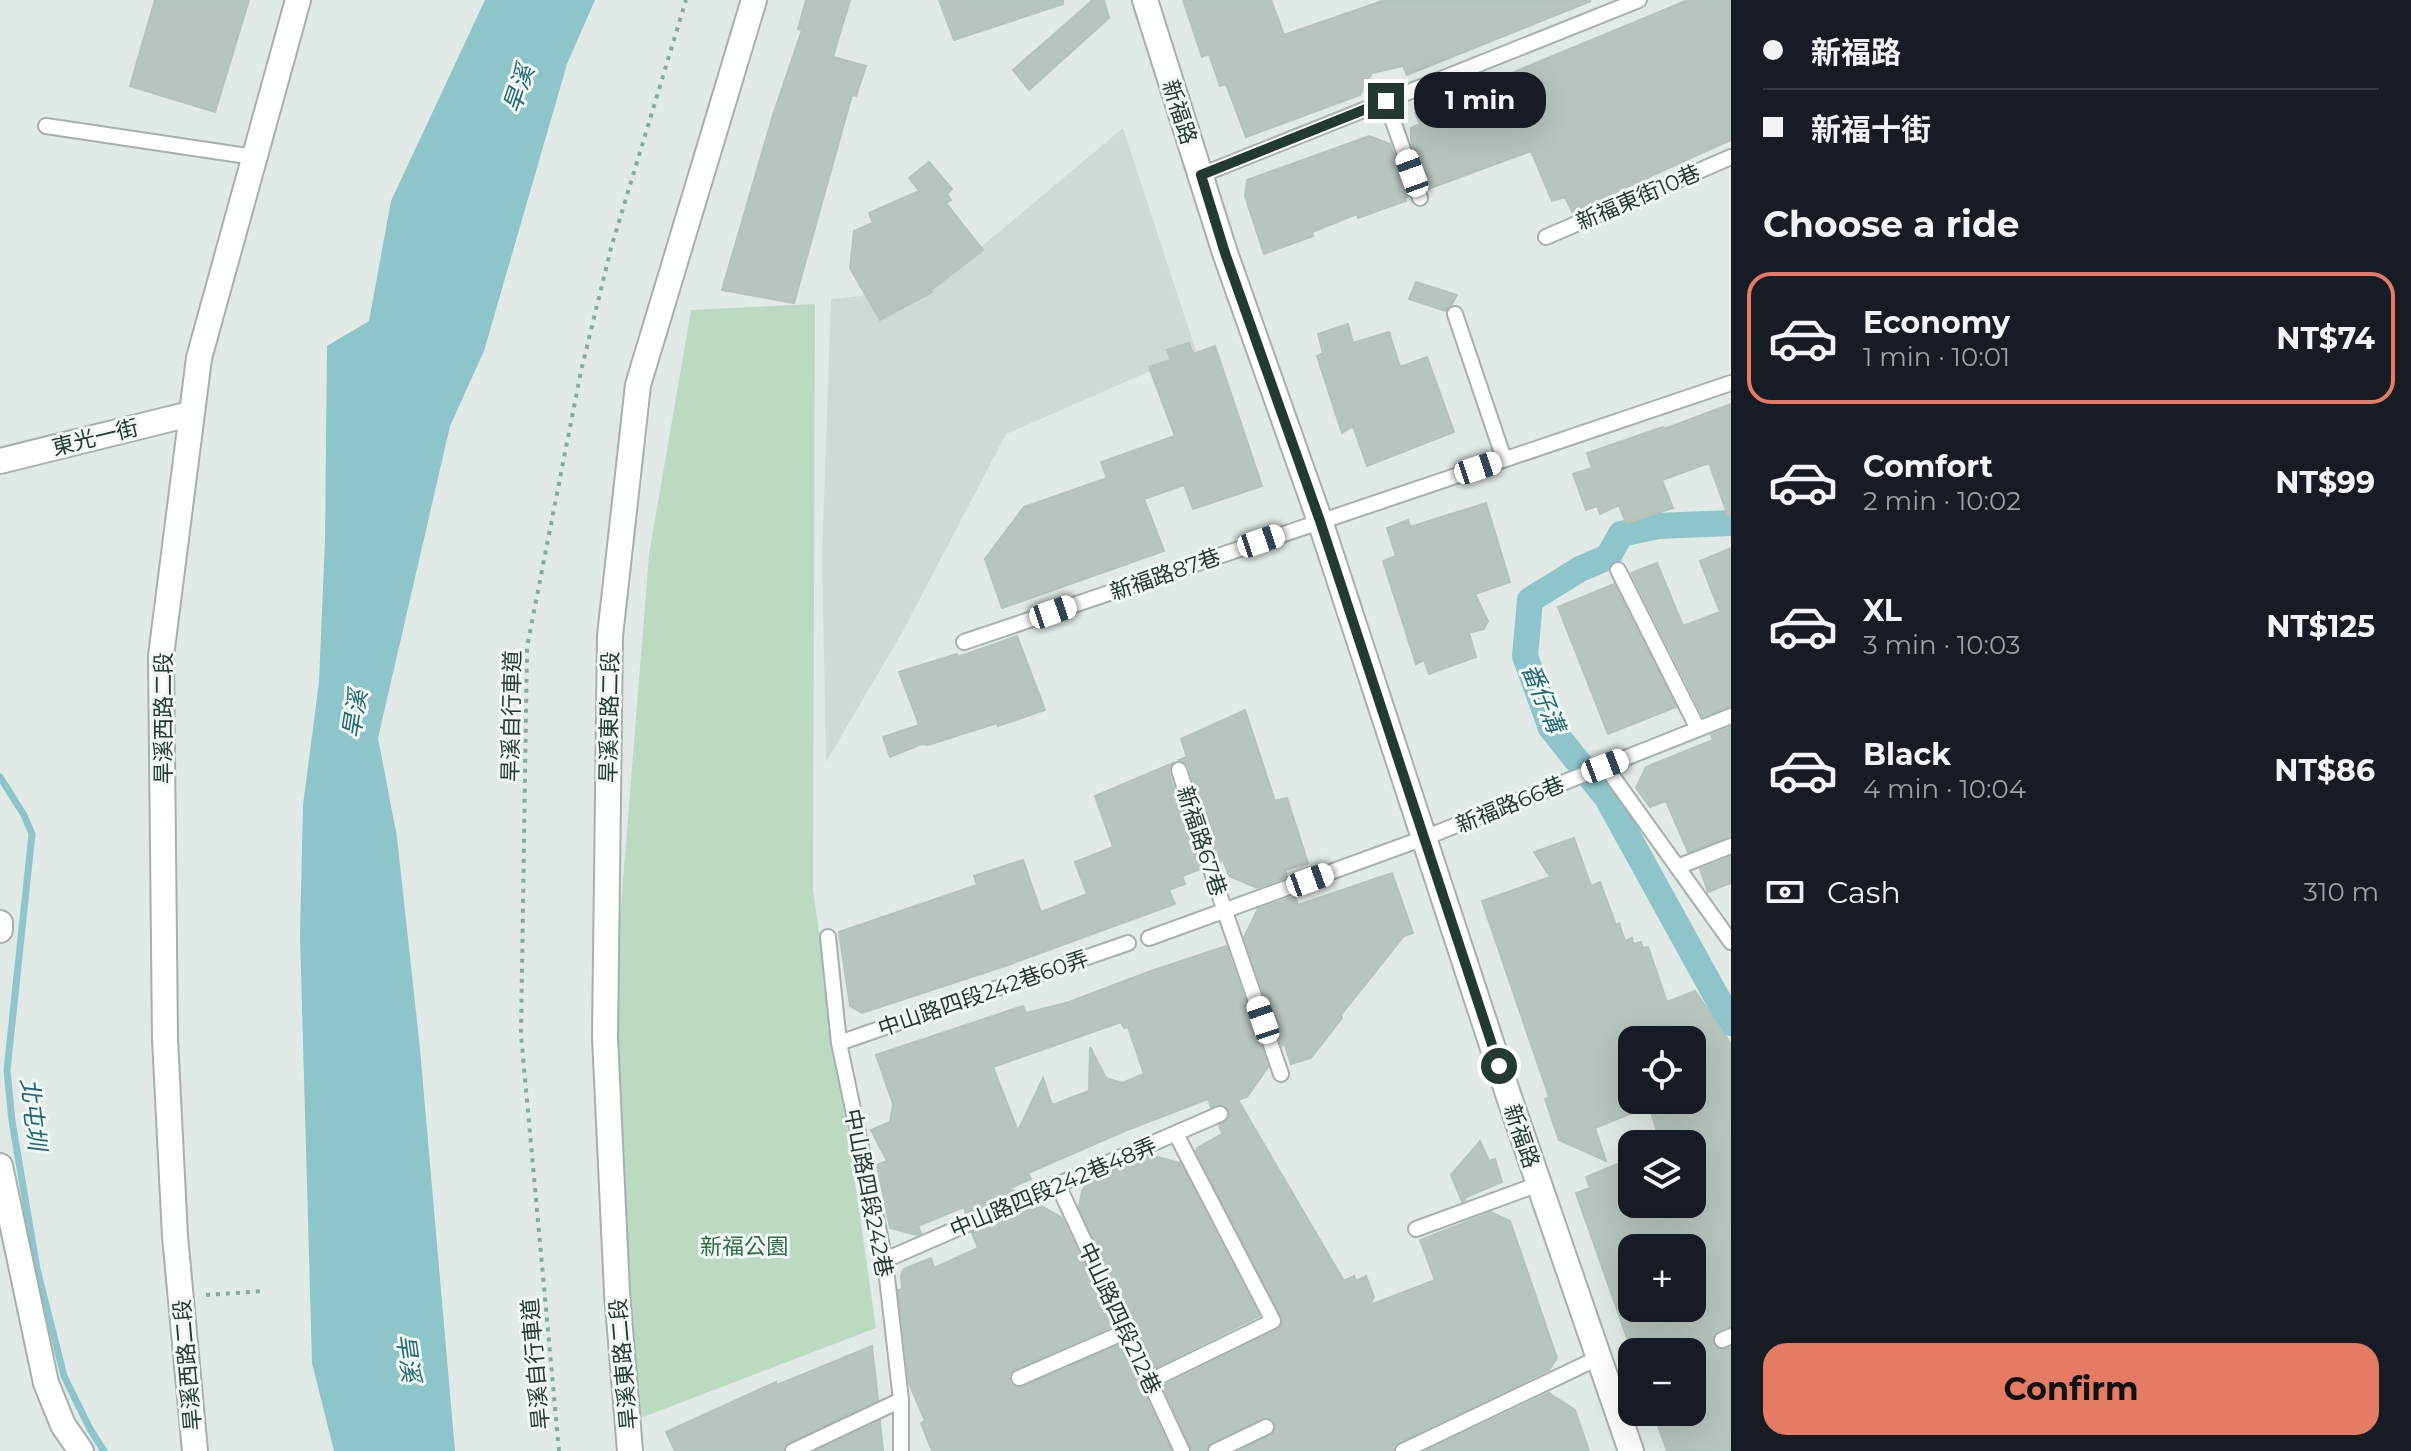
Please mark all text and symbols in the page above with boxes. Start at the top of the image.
text: 新福路 [1811,34,1901,71]
water label: 旱溪 [497,59,541,116]
callout: 1 min [1414,73,1546,129]
street label: 新福路 [1156,77,1203,148]
route end [1368,83,1404,119]
text: 1 min [1445,84,1515,116]
text: 新福十街 [1811,111,1931,148]
car [1393,146,1431,200]
street label: 新福東街10巷 [1572,159,1704,236]
text: Choose a ride [1763,202,2020,246]
icon: car [1767,302,1839,374]
text: Economy [1863,304,2010,341]
text: NT$74 [2276,320,2375,357]
text: 1 min · 10:01 [1863,341,2010,373]
street label: 東光一街 [49,414,141,461]
icon: car [1767,446,1839,518]
text: Comfort [1863,448,1993,485]
car [1451,449,1505,487]
text: NT$99 [2275,464,2375,501]
text: 2 min · 10:02 [1863,485,2021,517]
car [1234,522,1288,560]
street label: 新福路87巷 [1106,543,1224,606]
icon: car [1767,590,1839,662]
text: XL [1863,592,1902,629]
car [1026,593,1080,631]
text: NT$125 [2266,608,2375,645]
text: 3 min · 10:03 [1863,629,2021,661]
street label: 旱溪自行車道 [497,650,526,782]
street label: 旱溪東路二段 [595,651,624,783]
street label: 旱溪西路二段 [150,652,177,784]
water label: 番仔溝 [1516,659,1572,739]
water label: 旱溪 [336,685,373,740]
icon: car [1767,734,1839,806]
text: Black [1863,736,1951,773]
car [1578,746,1632,786]
text: NT$86 [2274,752,2375,789]
street label: 新福路66巷 [1452,770,1568,838]
text: 4 min · 10:04 [1863,773,2026,805]
street label: 新福路67巷 [1171,783,1232,900]
car [1283,861,1337,899]
icon: cash [1763,870,1807,914]
text: Cash [1827,874,1901,911]
text: 310 m [2303,876,2379,908]
street label: 中山路四段242巷60弄 [874,945,1092,1042]
car [1244,993,1282,1047]
map controls [1618,1026,1706,1426]
button: locate [1618,1026,1706,1114]
route start [1481,1048,1517,1084]
water label: 北屯圳 [15,1076,53,1154]
street label: 新福路 [1498,1101,1545,1172]
street label: 中山路四段242巷 [839,1107,898,1280]
button: layers [1618,1130,1706,1218]
street label: 中山路四段242巷48弄 [946,1132,1161,1243]
park label: 新福公園 [700,1233,788,1260]
button: + [1618,1234,1706,1322]
street label: 中山路四段212巷 [1072,1238,1167,1399]
street label: 旱溪自行車道 [516,1297,555,1431]
street label: 旱溪東路二段 [604,1297,643,1431]
street label: 旱溪西路二段 [168,1298,207,1432]
water label: 旱溪 [391,1332,427,1387]
button: − [1618,1338,1706,1426]
button: Confirm [1763,1343,2379,1435]

